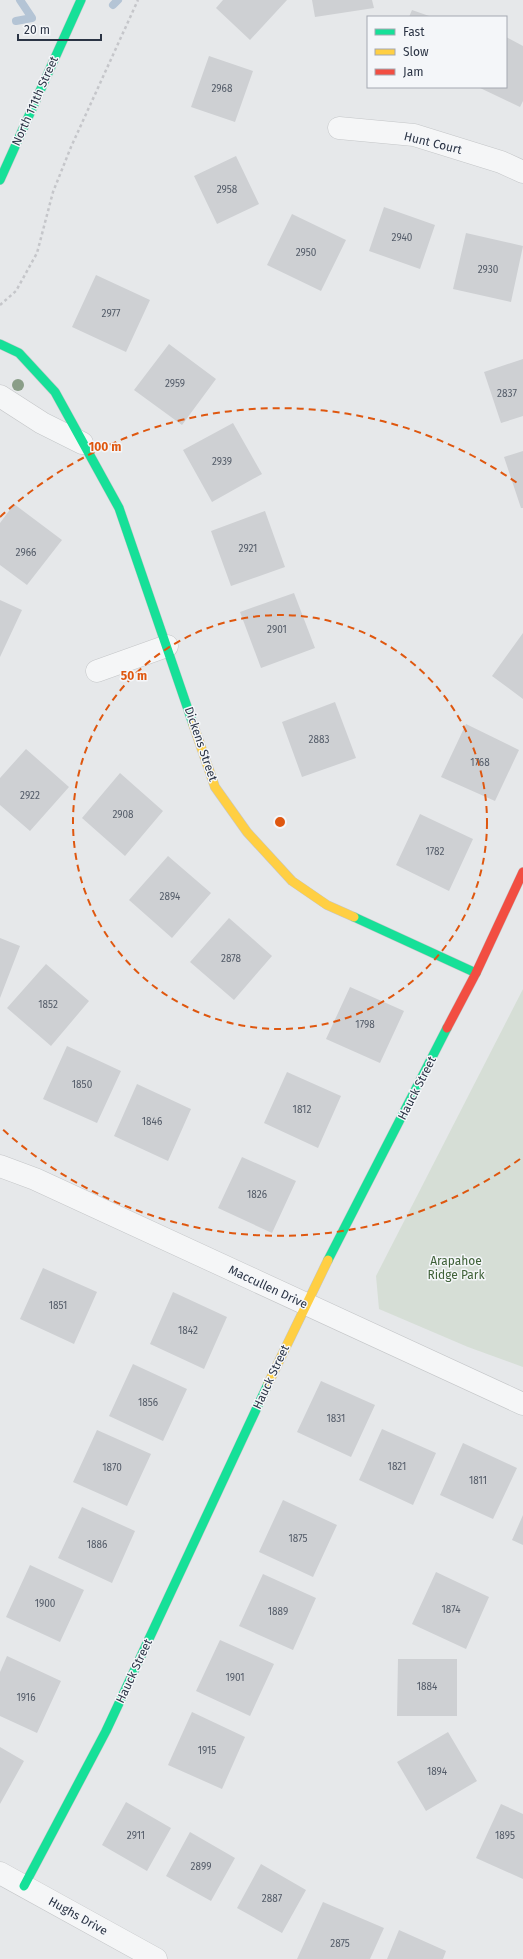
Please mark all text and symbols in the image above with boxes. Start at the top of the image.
scale bar [18,16,101,42]
legend [367,16,507,88]
text: 20 m [24,23,50,37]
text: Fast [403,25,425,39]
text: Slow [403,45,429,59]
street label: North 111th Street [9,53,61,148]
text: Jam [403,65,423,79]
house number: 2968 [212,83,233,95]
street label: Hunt Court [403,129,464,157]
house number: 2958 [217,184,238,196]
house number: 2940 [392,232,413,244]
house number: 2950 [296,247,317,259]
house number: 2930 [478,264,499,276]
house number: 2977 [102,308,121,320]
house number: 2959 [165,378,185,390]
house number: 2837 [497,388,517,400]
text: 100 m [89,440,121,454]
house number: 2939 [212,456,232,468]
house number: 2921 [239,543,257,555]
house number: 2966 [16,547,36,559]
house number: 2901 [267,624,287,636]
text: 50 m [121,669,147,683]
street label: Dickens Street [182,705,221,784]
house number: 2883 [309,734,329,746]
house number: 1768 [470,757,490,769]
house number: 2922 [20,790,40,802]
house number: 2908 [112,809,134,821]
centre of rings [273,815,287,829]
house number: 1782 [426,846,445,858]
house number: 2894 [160,891,181,903]
house number: 2878 [221,953,242,965]
house number: 1852 [38,999,58,1011]
house number: 1798 [355,1019,375,1031]
street label: Hauck Street [395,1053,439,1122]
house number: 1850 [72,1079,93,1091]
house number: 1812 [293,1104,311,1116]
house number: 1846 [142,1116,162,1128]
house number: 1826 [247,1189,267,1201]
park label: Arapahoe Ridge Park [427,1254,485,1282]
street label: Maccullen Drive [226,1263,310,1311]
house number: 1851 [49,1300,67,1312]
house number: 1842 [178,1325,198,1337]
street label: Hauck Street [250,1342,292,1411]
house number: 1856 [138,1397,158,1409]
house number: 1831 [327,1413,345,1425]
house number: 1821 [388,1461,406,1473]
house number: 1870 [102,1462,122,1474]
house number: 1811 [469,1475,487,1487]
house number: 1875 [289,1533,308,1545]
house number: 1886 [87,1539,107,1551]
house number: 1900 [35,1598,56,1610]
house number: 1874 [441,1604,461,1616]
house number: 1889 [268,1606,288,1618]
street label: Hauck Street [113,1636,155,1705]
house number: 1901 [225,1672,245,1684]
house number: 1884 [417,1681,438,1693]
house number: 1916 [16,1692,36,1704]
house number: 1915 [198,1745,216,1757]
house number: 1894 [427,1766,448,1778]
house number: 2911 [127,1830,145,1842]
house number: 1895 [495,1830,515,1842]
house number: 2899 [191,1861,211,1873]
house number: 2887 [262,1893,283,1905]
street label: Hughs Drive [46,1894,110,1938]
house number: 2875 [330,1938,350,1950]

